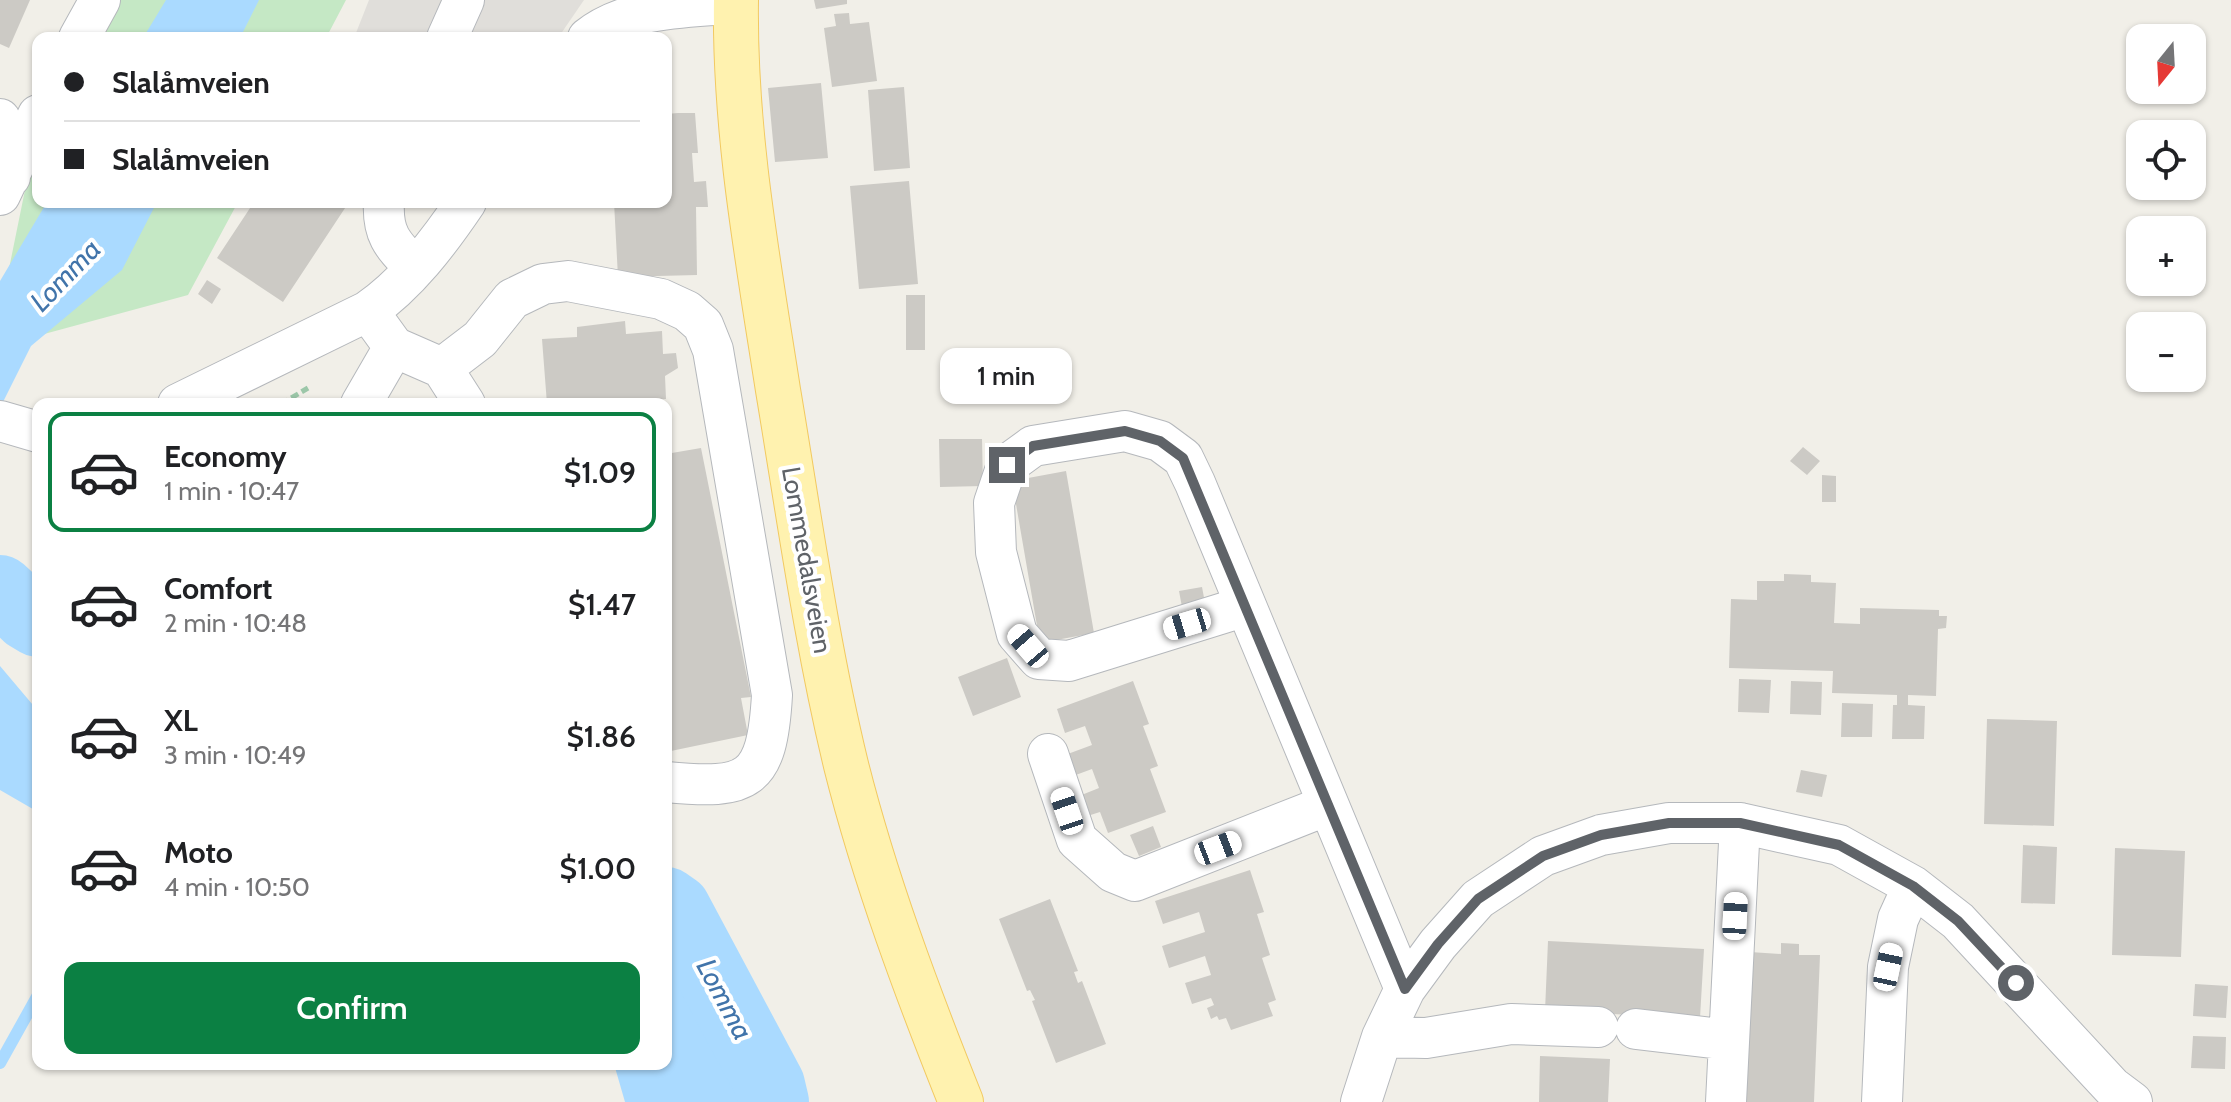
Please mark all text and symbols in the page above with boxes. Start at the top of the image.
north arrow [2126,24,2206,104]
map controls [2126,24,2206,392]
text: Slalåmveien [112,64,270,101]
button: locate [2126,120,2206,200]
text: Slalåmveien [112,141,270,178]
button: + [2126,216,2206,296]
water label: Lomma [23,232,107,318]
button: − [2126,312,2206,392]
callout: 1 min [941,349,1073,405]
text: 1 min [977,360,1035,392]
icon: car [68,436,140,508]
text: Economy [164,438,287,475]
route end [989,447,1025,483]
text: $1.09 [564,454,636,491]
street label: Lommedalsveien [775,464,839,656]
text: 1 min · 10:47 [164,475,299,507]
icon: car [68,568,140,640]
text: Comfort [164,570,272,607]
text: $1.47 [568,586,636,623]
car [1161,606,1213,642]
text: 2 min · 10:48 [164,607,307,639]
car [1003,620,1053,672]
icon: car [68,700,140,772]
text: XL [164,702,198,739]
text: $1.86 [566,718,636,755]
text: 3 min · 10:49 [164,739,306,771]
car [1048,784,1086,838]
car [1191,828,1245,868]
icon: car [68,832,140,904]
text: Moto [164,834,233,871]
text: $1.00 [560,850,636,887]
text: 4 min · 10:50 [164,871,310,903]
car [1722,891,1748,941]
car [1871,941,1905,993]
water label: Lomma [690,953,760,1045]
button: Confirm [64,962,640,1054]
route start [1998,965,2034,1001]

